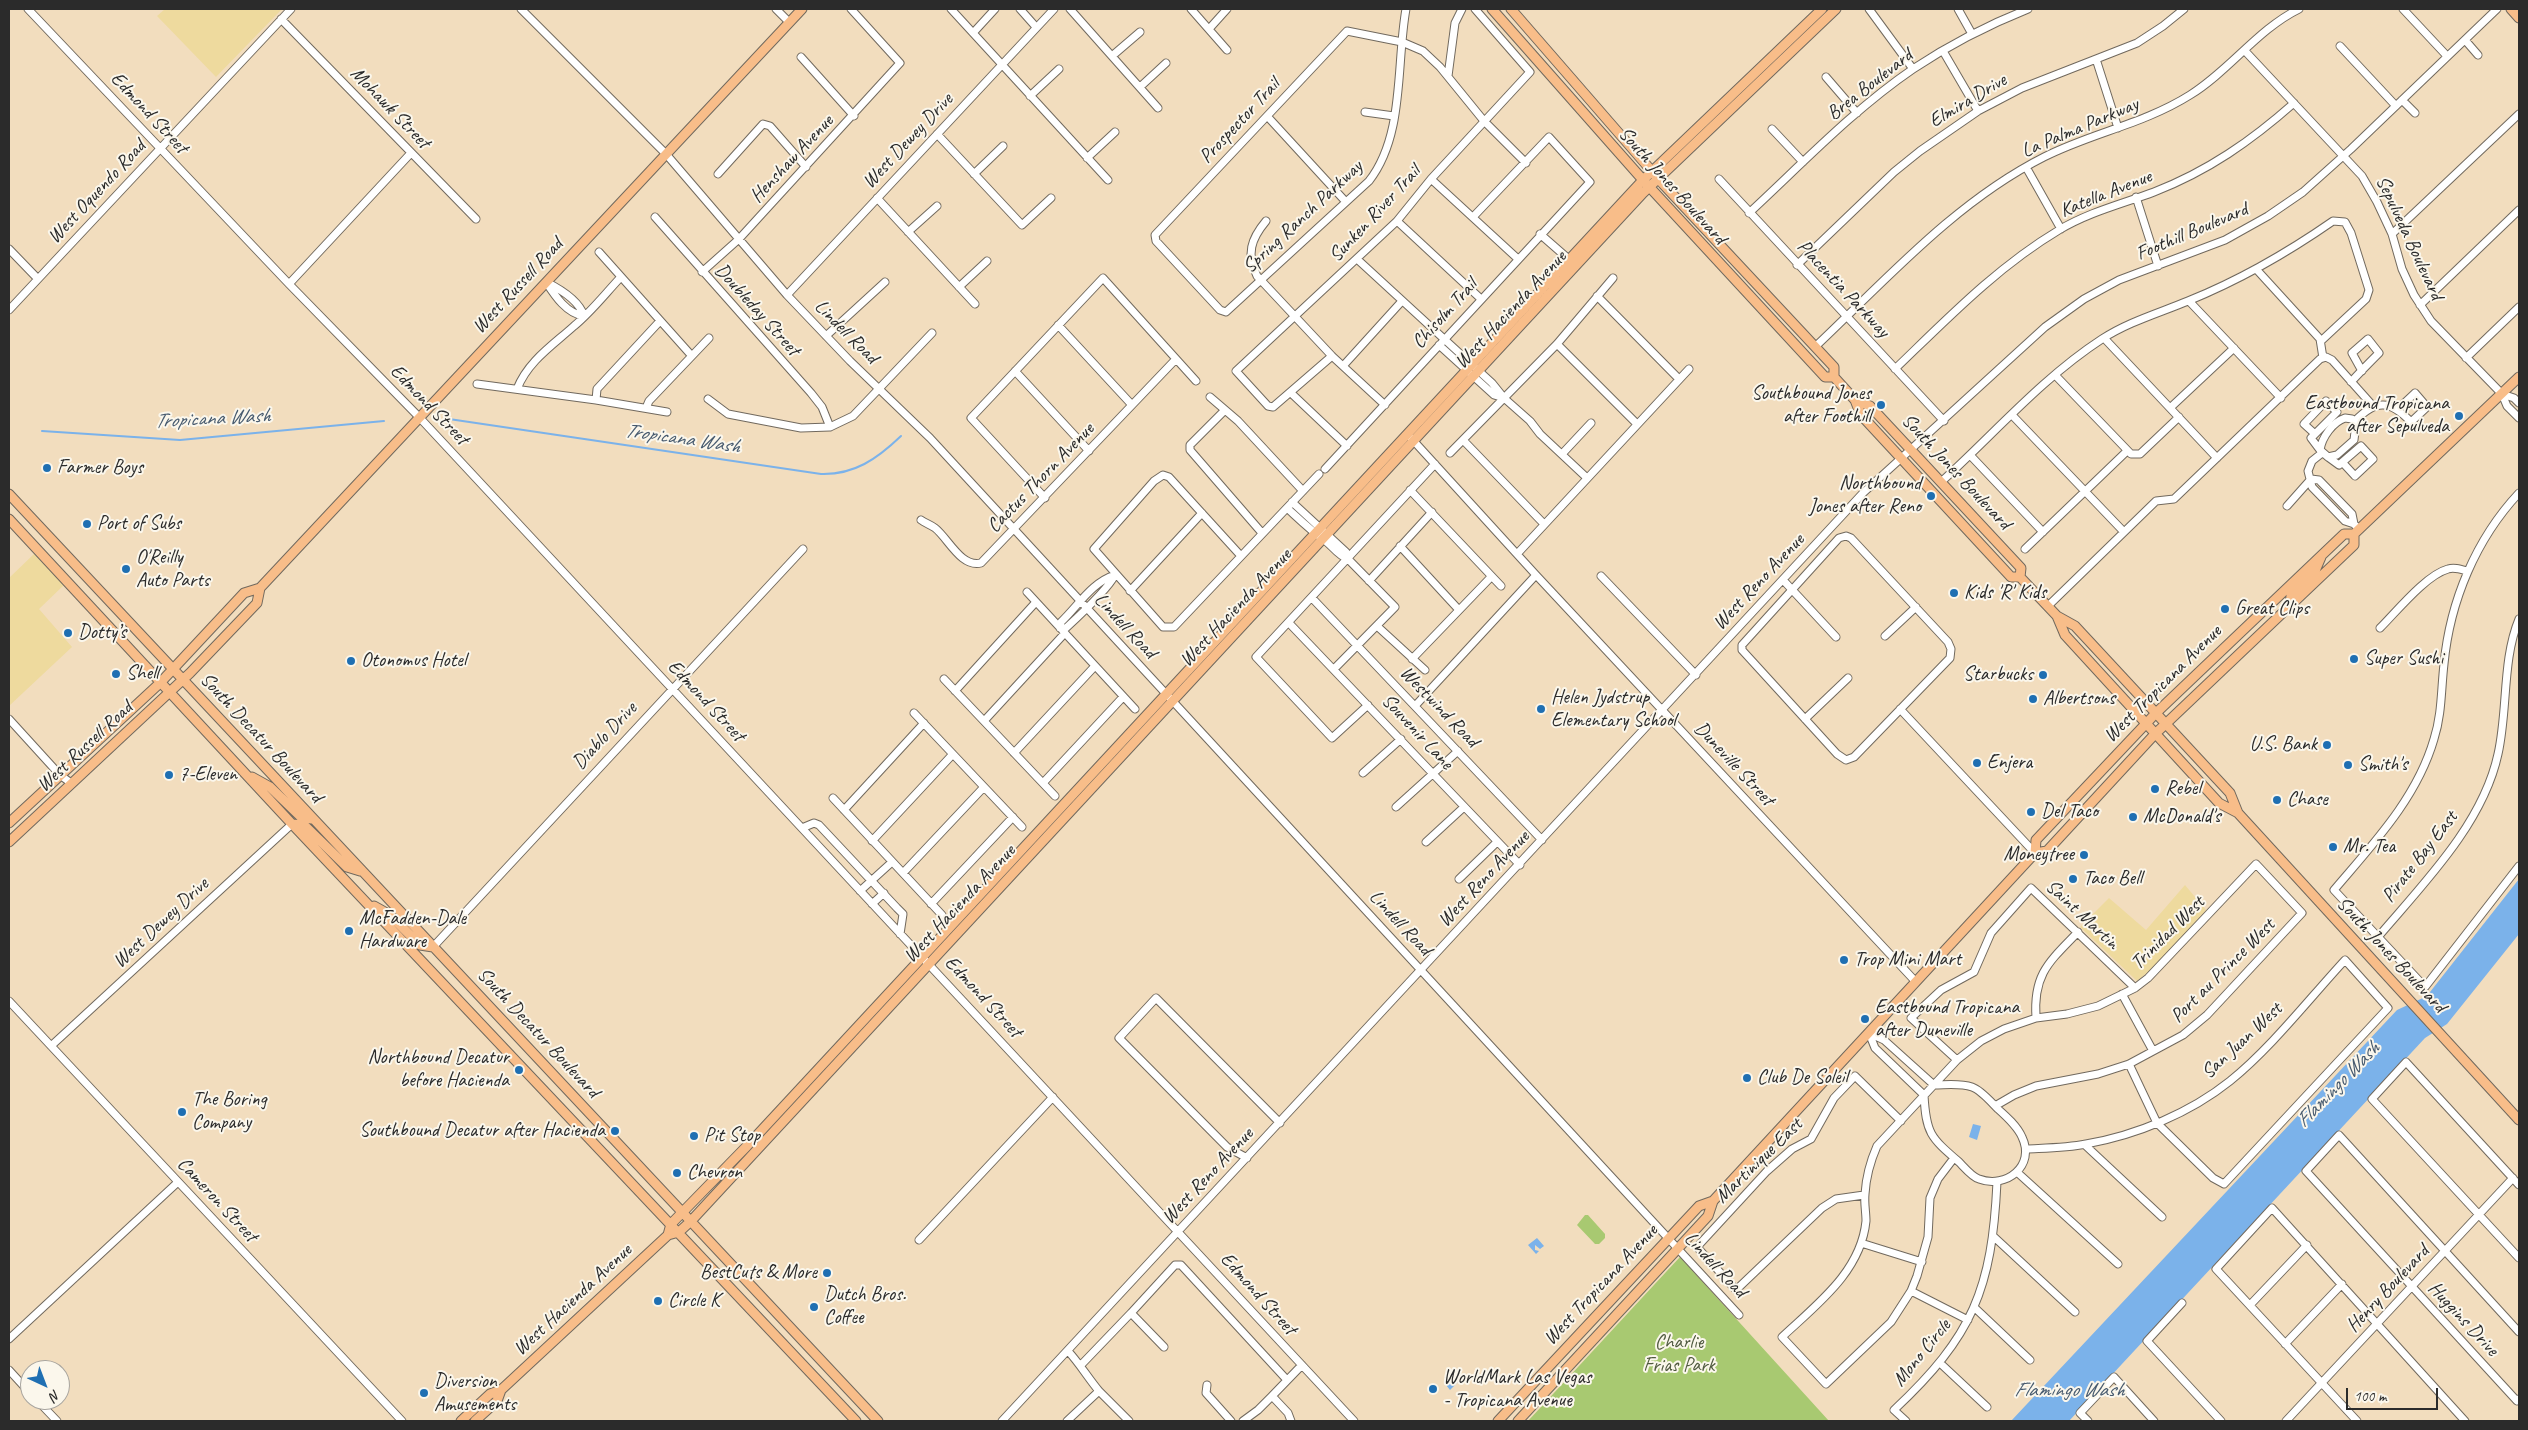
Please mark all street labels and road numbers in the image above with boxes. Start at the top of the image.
street label: Brea Boulevard [1822,44,1918,126]
street label: Mohawk Street [345,62,435,154]
street label: Edmond Street [105,67,193,159]
street label: Elmira Drive [1925,69,2011,133]
street label: Prospector Trail [1194,73,1286,169]
street label: West Dewey Drive [858,88,958,194]
street label: La Palma Parkway [2018,93,2142,163]
street label: Henshaw Avenue [745,110,839,208]
street label: South Jones Boulevard [1613,122,1731,250]
street label: West Oquendo Road [43,135,151,249]
street label: Spring Ranch Parkway [1238,155,1368,279]
street label: Sunken River Trail [1324,161,1426,267]
street label: Katella Avenue [2057,165,2155,223]
street label: Sepulveda Boulevard [2370,172,2448,304]
street label: Foothill Boulevard [2133,198,2251,266]
street label: West Russell Road [468,233,568,339]
street label: Placentia Parkway [1792,235,1894,343]
street label: West Hacienda Avenue [1450,246,1572,374]
street label: Doubleday Street [709,259,805,361]
street label: Chisolm Trail [1407,274,1483,354]
street label: Lindell Road [809,295,883,369]
street label: Edmond Street [385,360,473,450]
street label: South Jones Boulevard [1896,409,2016,535]
street label: Cactus Thorn Avenue [982,418,1100,538]
street label: West Reno Avenue [1708,529,1810,635]
street label: West Hacienda Avenue [1175,544,1297,672]
street label: Lindell Road [1089,588,1161,664]
street label: West Tropicana Avenue [2099,620,2227,748]
street label: Edmond Street [662,655,750,747]
street label: Westwind Road [1394,661,1484,753]
street label: South Decatur Boulevard [195,668,327,808]
street label: Souvenir Lane [1376,689,1458,775]
street label: West Russell Road [32,697,138,797]
street label: Diablo Drive [568,697,642,775]
street label: Duneville Street [1689,717,1779,811]
street label: Pirate Bay East [2377,806,2463,908]
street label: West Reno Avenue [1433,826,1535,932]
street label: West Hacienda Avenue [899,840,1021,968]
street label: West Dewey Drive [108,873,214,973]
street label: Saint Martin [2040,875,2124,955]
street label: Lindell Road [1364,885,1436,961]
street label: Trinidad West [2126,891,2210,975]
street label: South Jones Boulevard [2331,892,2451,1018]
street label: Port au Prince West [2166,914,2280,1028]
street label: Edmond Street [939,951,1027,1043]
street label: South Decatur Boulevard [472,963,604,1103]
street label: San Juan West [2197,998,2287,1084]
street label: Martinique East [1710,1113,1808,1209]
street label: West Reno Avenue [1157,1123,1259,1229]
street label: Cameron Street [172,1152,262,1248]
street label: West Tropicana Avenue [1539,1220,1663,1350]
street label: Lindell Road [1679,1227,1751,1303]
street label: West Hacienda Avenue [509,1239,637,1361]
street label: Henry Boulevard [2341,1240,2435,1338]
street label: Edmond Street [1215,1248,1301,1340]
street label: Huggins Drive [2422,1277,2504,1361]
street label: Mono Circle [1888,1315,1956,1391]

